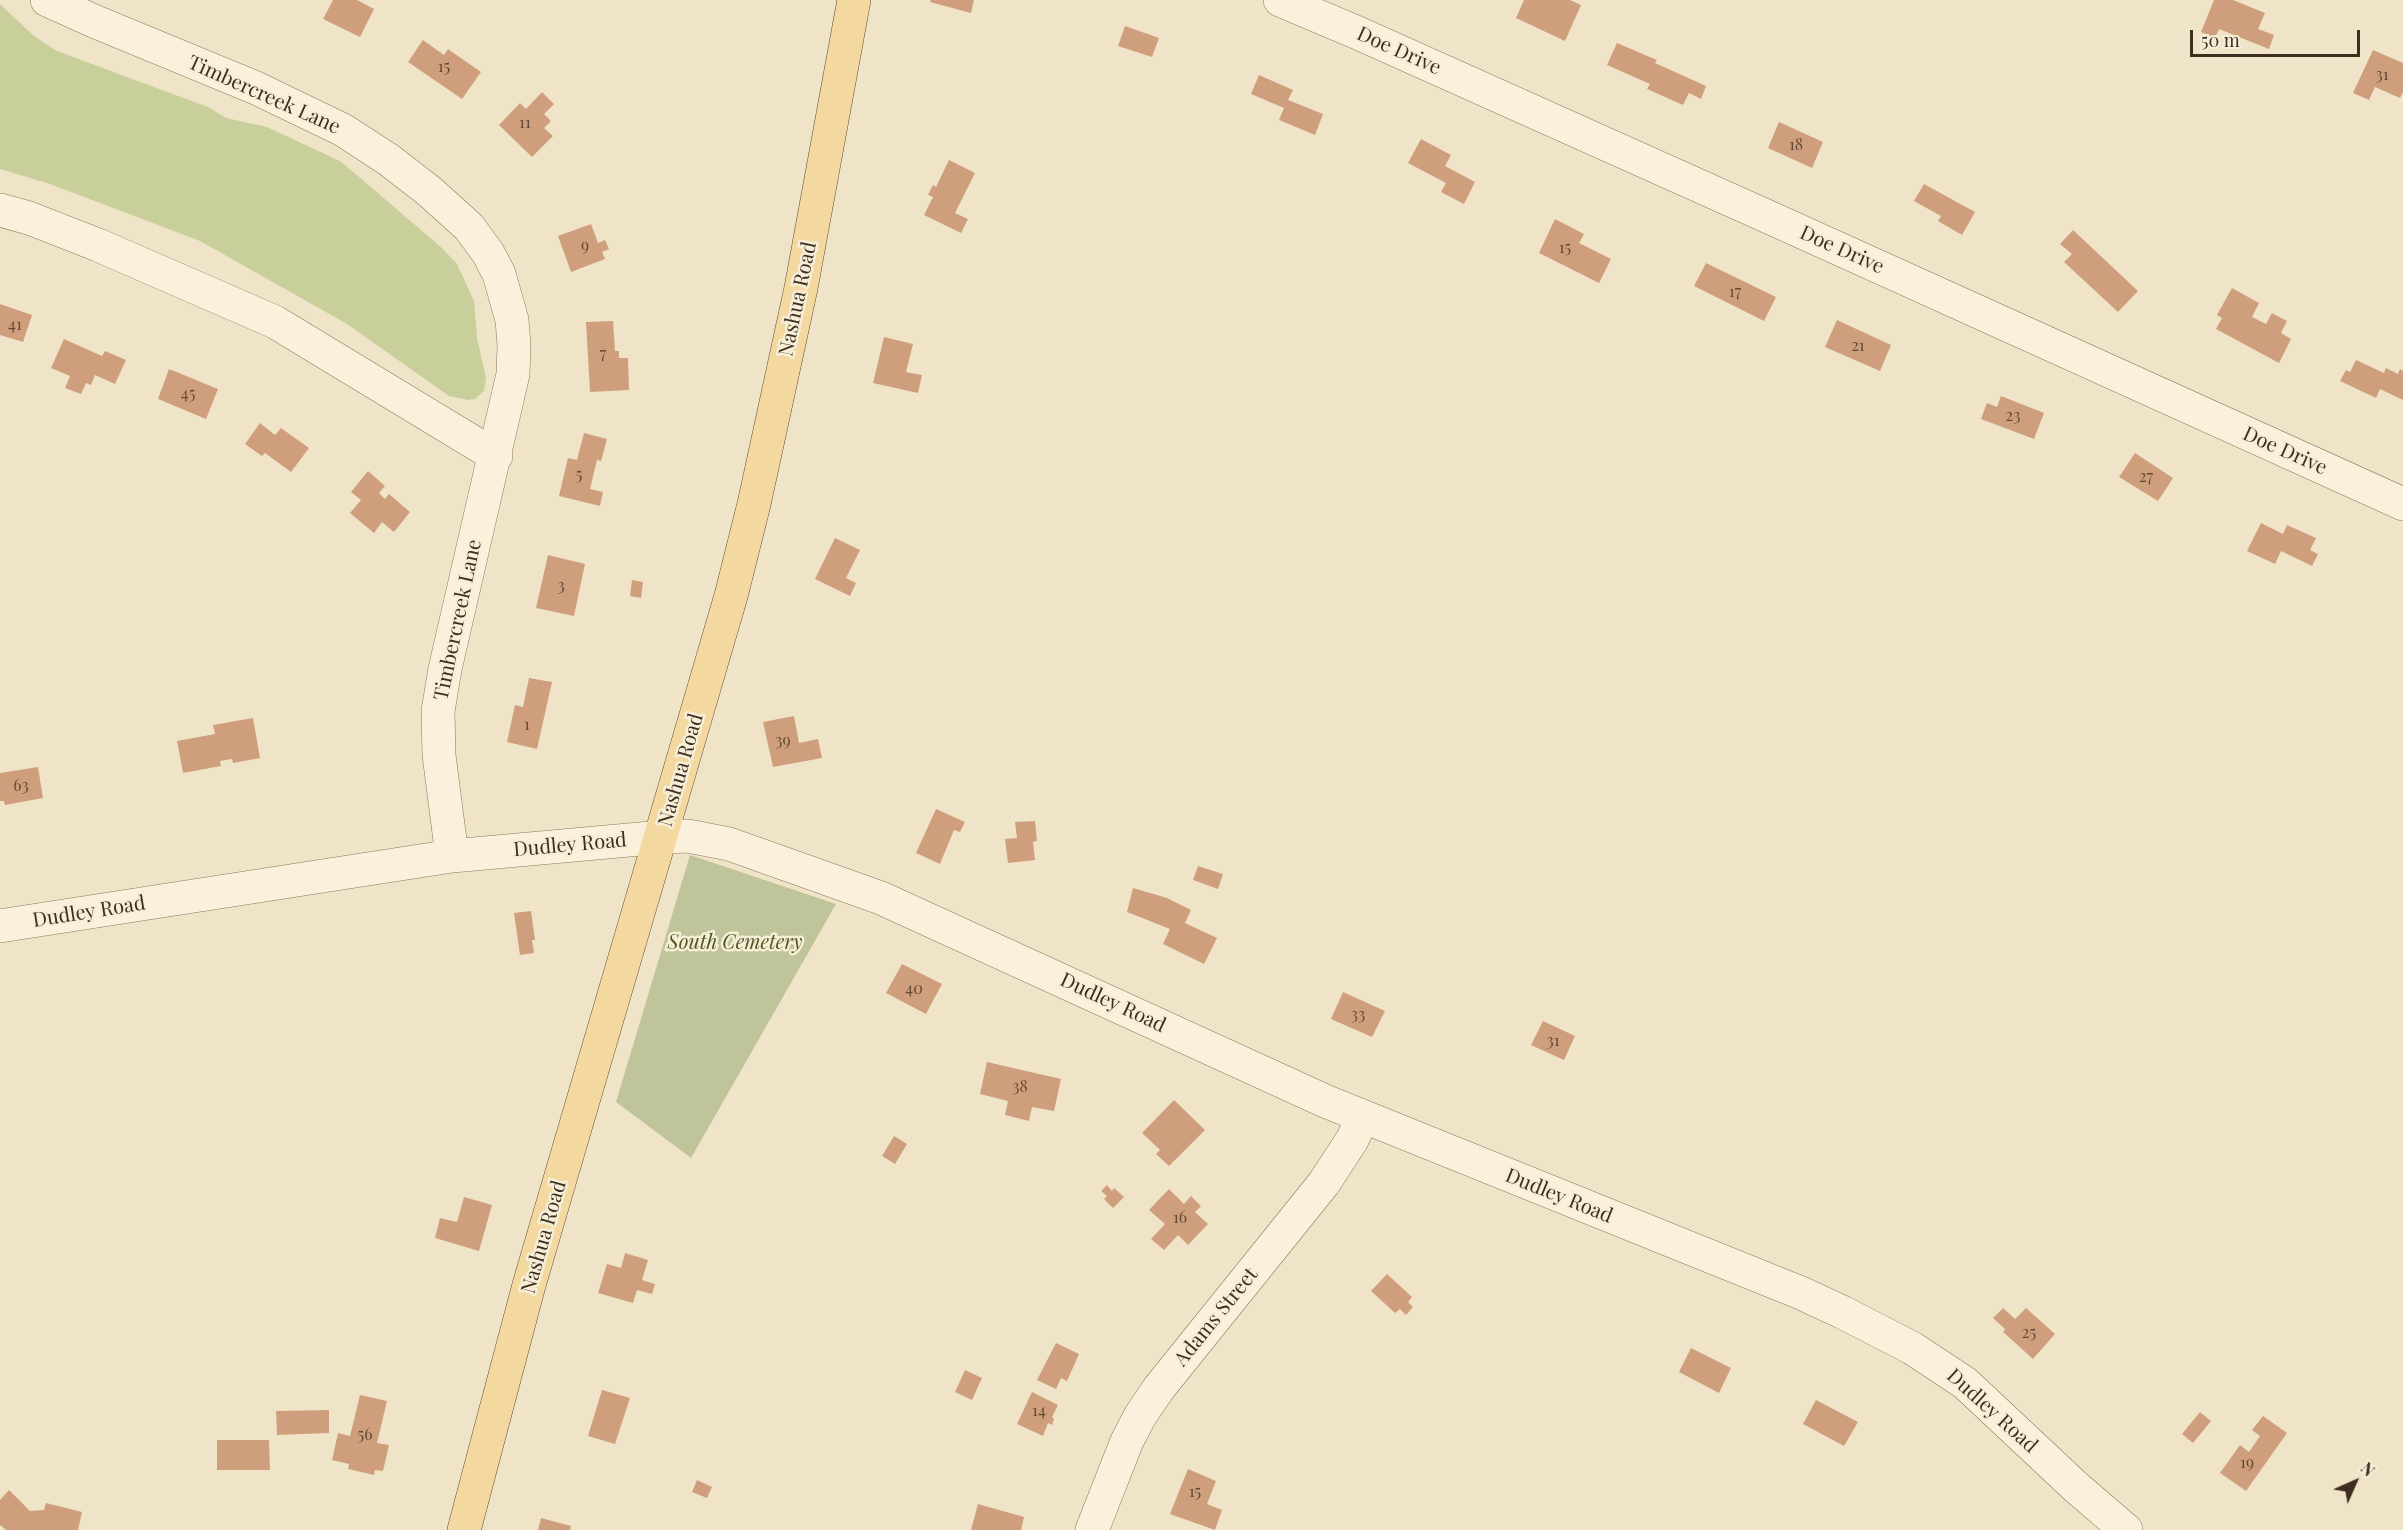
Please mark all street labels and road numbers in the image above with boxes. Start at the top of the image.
street label: Doe Drive [1353,22,1445,80]
street label: Timbercreek Lane [184,51,344,139]
street label: Doe Drive [1796,221,1888,279]
street label: Nashua Road [774,240,822,358]
street label: Doe Drive [2239,422,2331,480]
street label: Timbercreek Lane [429,537,487,703]
street label: Nashua Road [653,711,709,829]
street label: Dudley Road [512,828,628,862]
street label: Dudley Road [31,891,147,933]
street label: Dudley Road [1056,968,1170,1038]
street label: Dudley Road [1502,1164,1616,1228]
street label: Nashua Road [516,1178,572,1296]
street label: Adams Street [1169,1263,1263,1371]
street label: Dudley Road [1942,1364,2042,1458]

